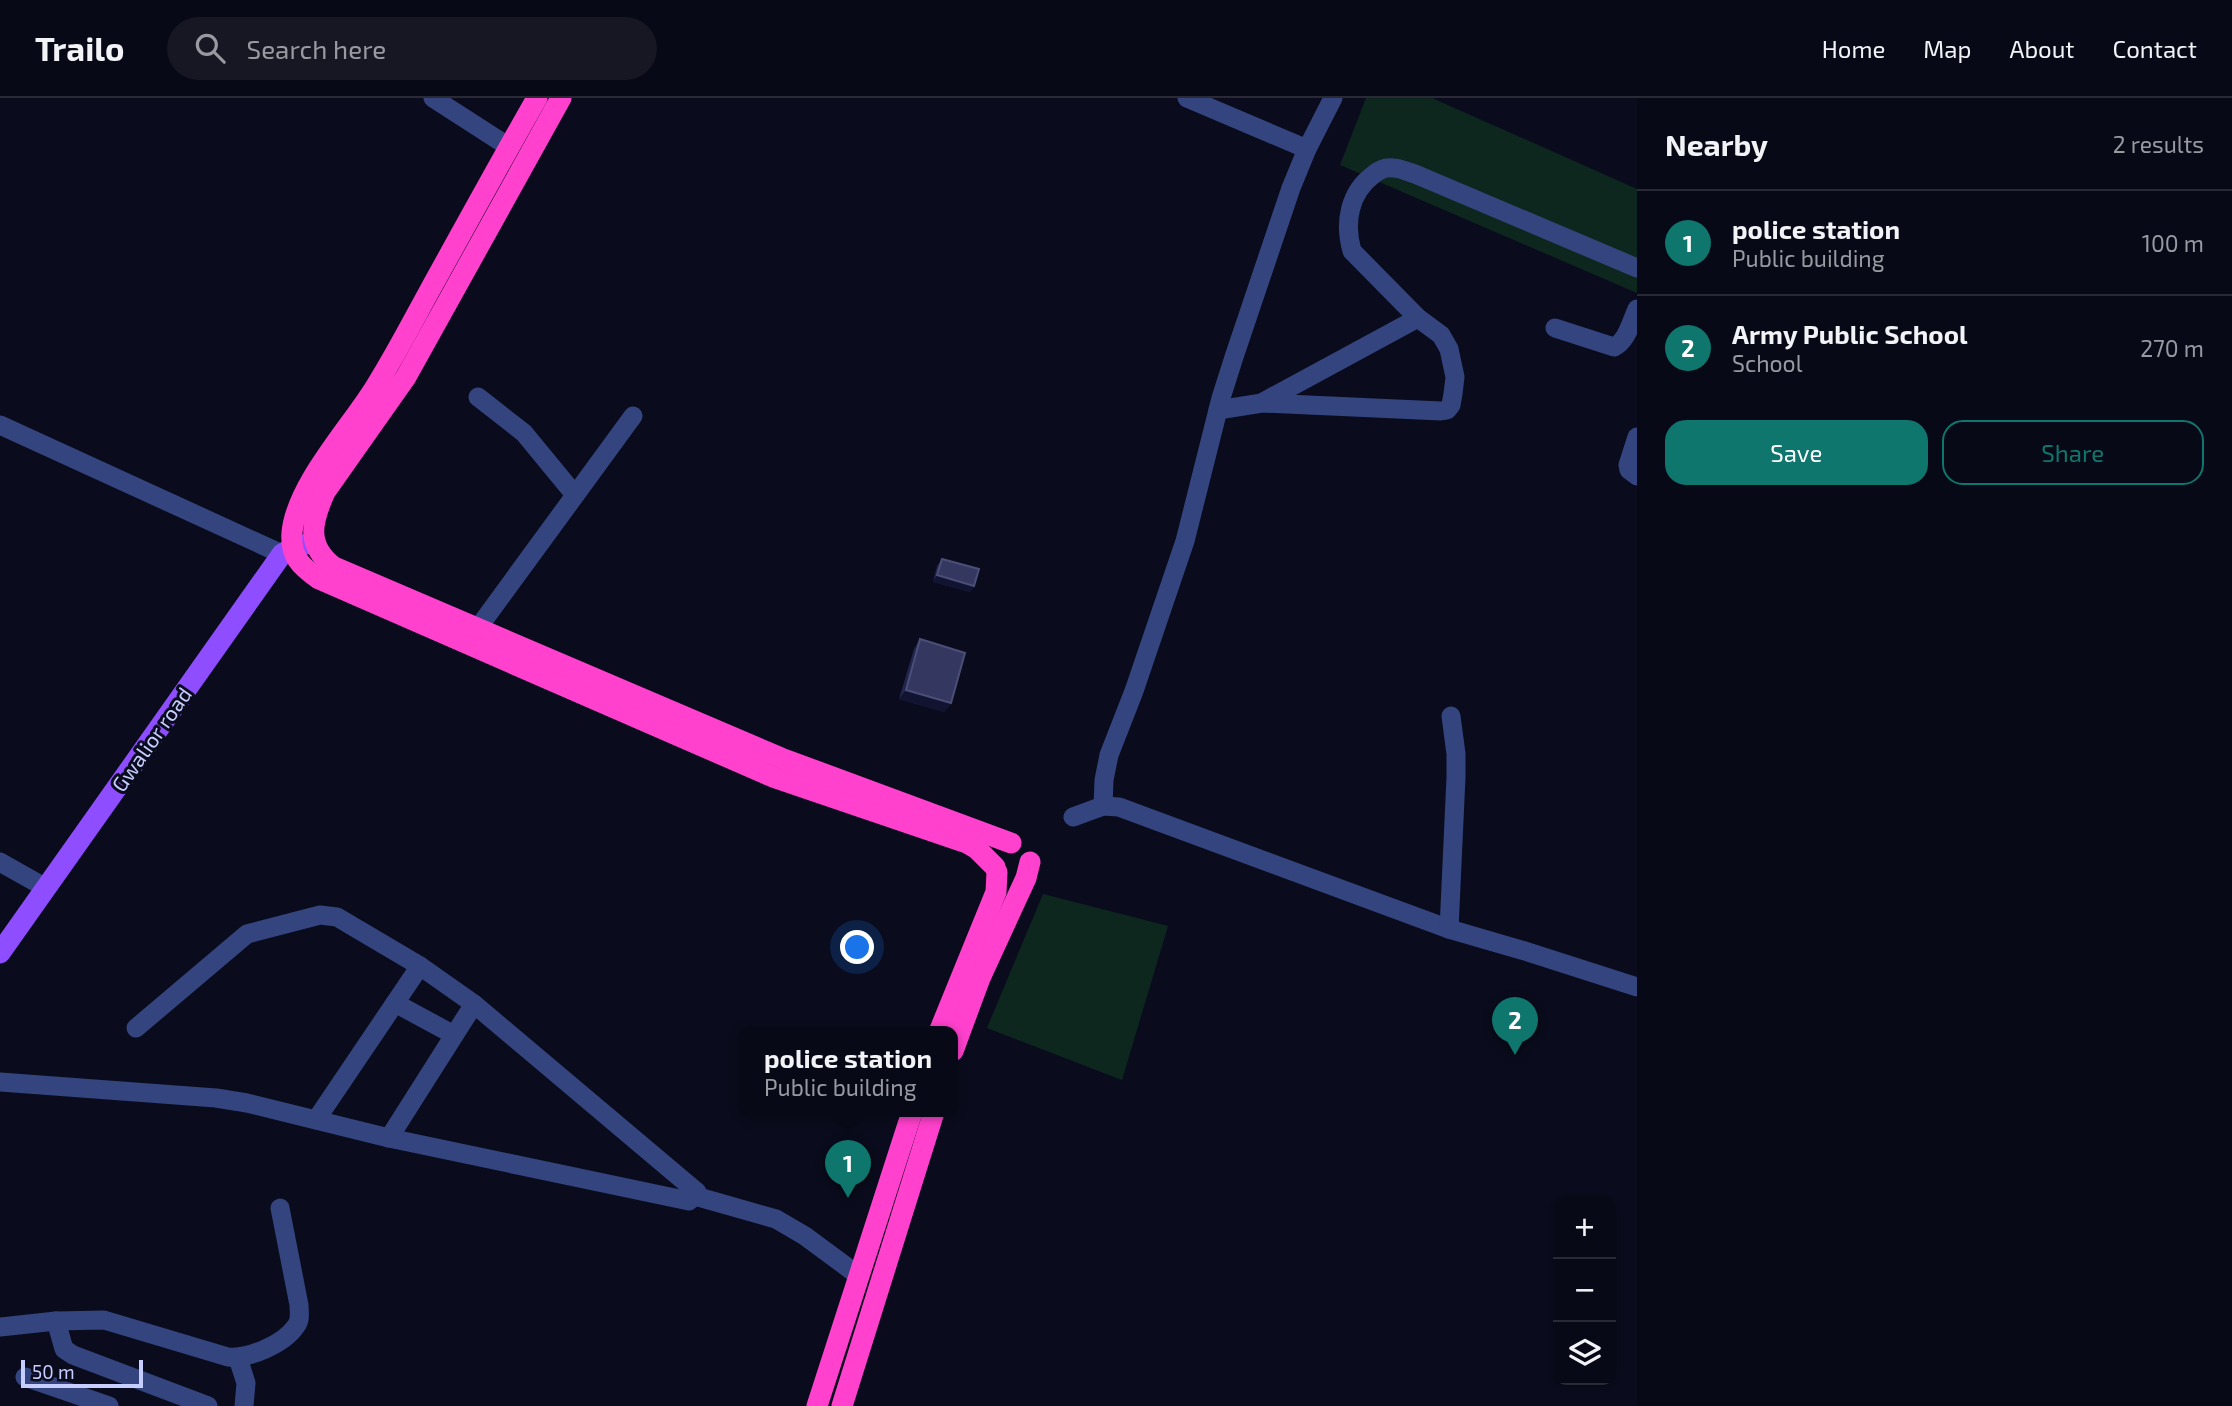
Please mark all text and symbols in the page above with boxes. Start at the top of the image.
search box [167,17,657,80]
text: Trailo [35,28,125,68]
icon: search [191,29,229,67]
text: Search here [247,33,386,64]
text: Home [1822,34,1885,63]
text: Map [1923,34,1971,63]
text: About [2009,34,2075,63]
text: Contact [2113,34,2197,63]
text: Nearby [1665,126,1768,162]
text: 2 results [2113,130,2204,158]
text: police station [1732,213,1900,244]
text: 1 [1683,229,1693,257]
text: 100 m [2142,229,2204,257]
text: Public building [1732,244,1885,272]
text: Army Public School [1732,318,1968,349]
text: 2 [1681,334,1695,362]
text: 270 m [2140,334,2204,362]
text: School [1732,349,1802,377]
button: Save [1665,420,1928,485]
button: Share [1942,420,2204,485]
street label: Gwalior road [106,682,196,796]
your location [840,930,874,964]
pin: 2 [1492,997,1538,1055]
popup [738,1026,958,1117]
text: police station [764,1042,932,1073]
text: Public building [764,1073,917,1101]
pin: 1 [825,1140,871,1198]
map controls [1553,1196,1616,1385]
button: + [1553,1196,1616,1259]
button: − [1553,1259,1616,1322]
button: layers [1553,1322,1616,1385]
scale bar [21,1357,144,1389]
text: 50 m [32,1360,75,1383]

